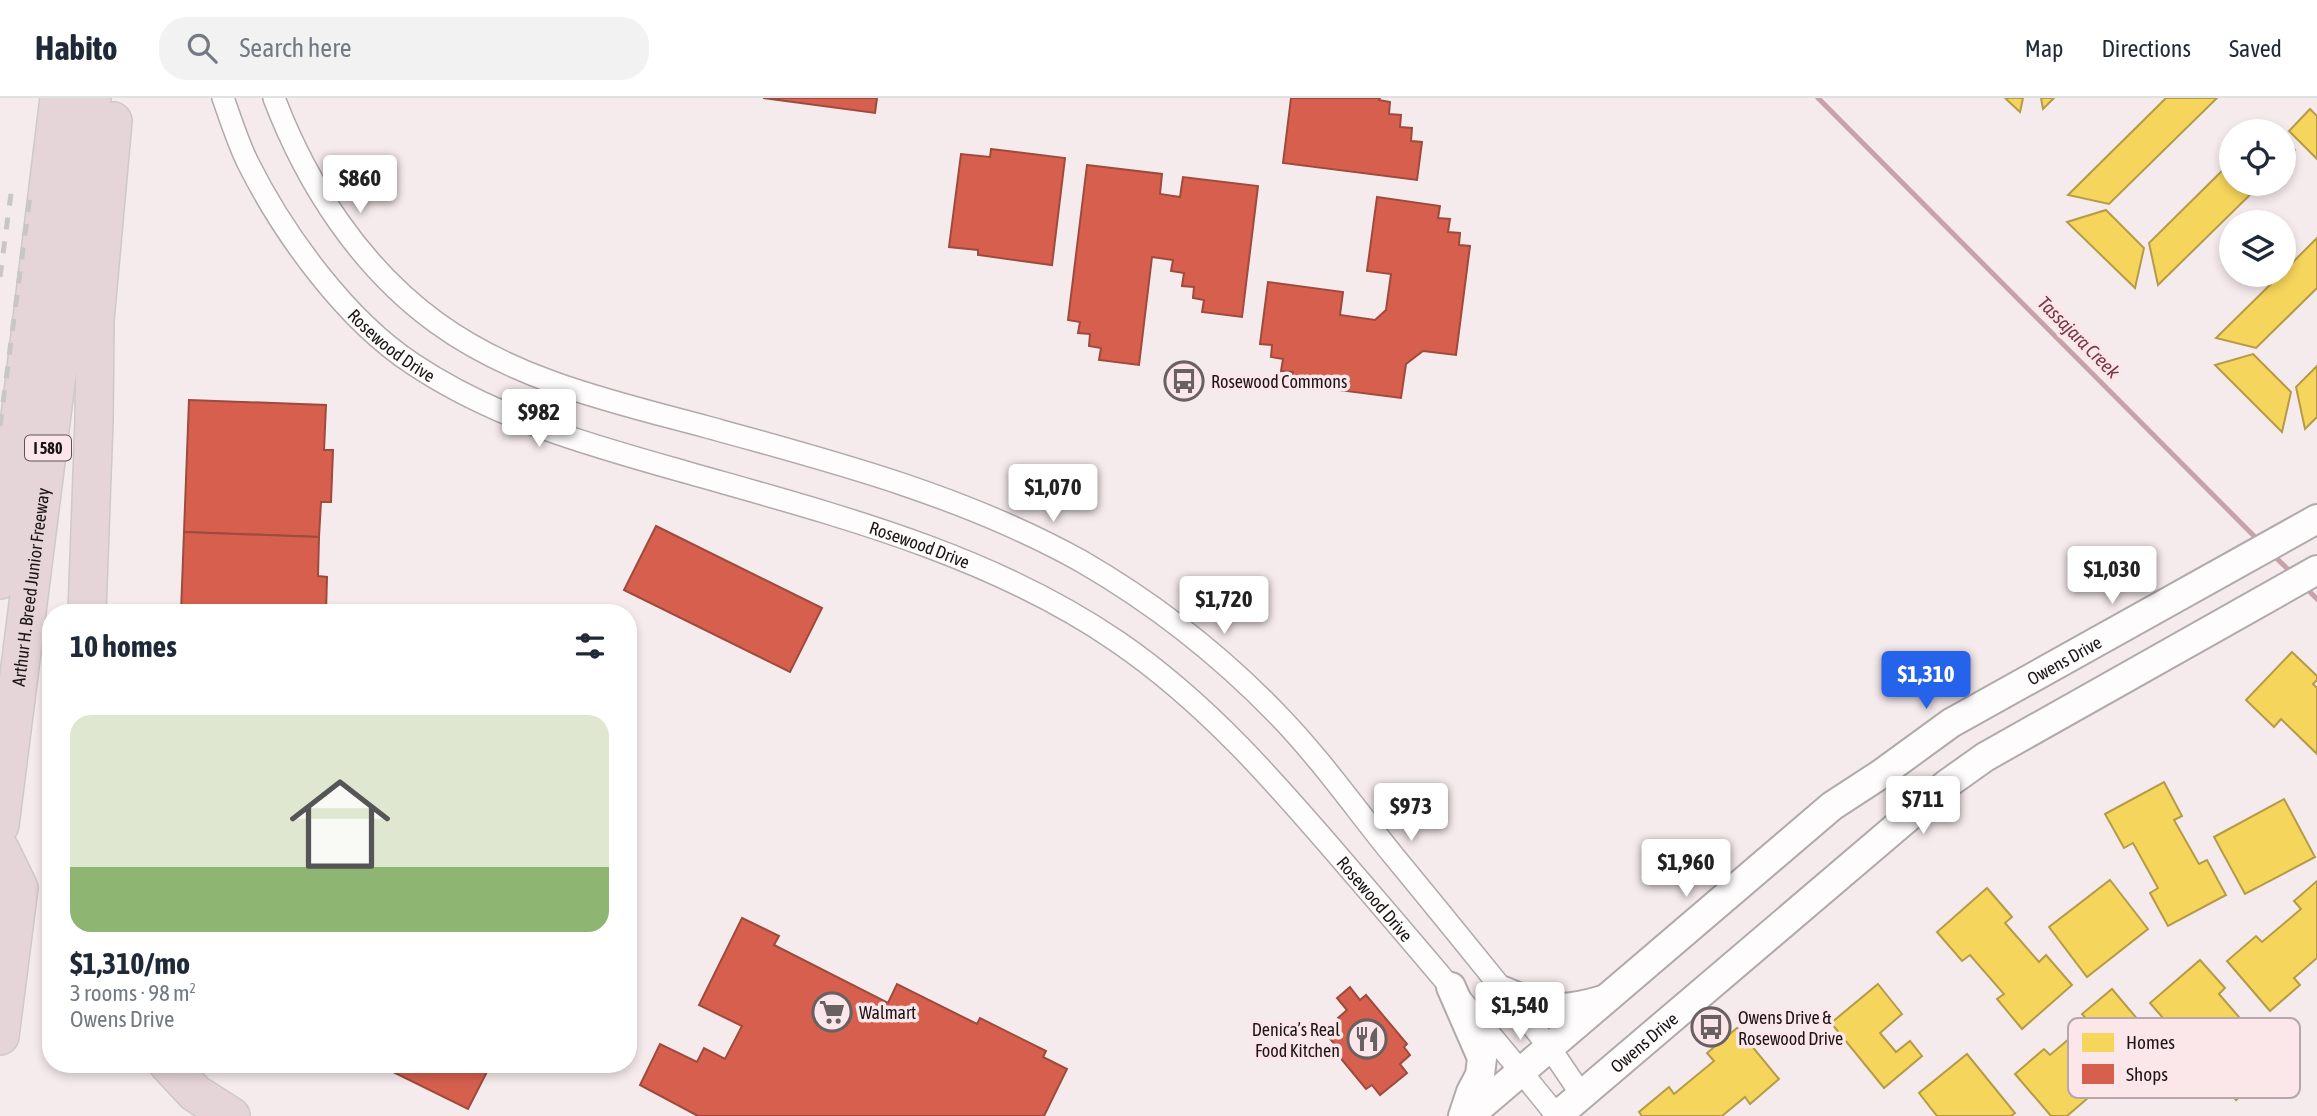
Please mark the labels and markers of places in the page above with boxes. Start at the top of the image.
pin: $860 [319,156,401,215]
bus stop icon: Rosewood Commons [1163,360,1205,402]
place label: Rosewood Commons [1211,371,1347,392]
pin: $982 [498,390,580,449]
pin: $1,070 [996,464,1110,524]
pin: $1,030 [2055,546,2169,606]
pin: $1,720 [1167,576,1281,636]
pin: $1,310 [1869,652,1983,711]
pin: $711 [1882,776,1964,836]
pin: $973 [1370,784,1452,843]
pin: $1,960 [1629,840,1743,899]
pin: $1,540 [1463,982,1577,1042]
supermarket icon: Walmart [811,991,853,1033]
place label: Walmart [859,1002,916,1023]
bus stop icon: Owens Drive & Rosewood Drive [1690,1006,1732,1048]
place label: Owens Drive & Rosewood Drive [1738,1007,1843,1049]
restaurant icon: Denica’s Real Food Kitchen [1346,1018,1388,1060]
place label: Denica’s Real Food Kitchen [1252,1019,1340,1061]

